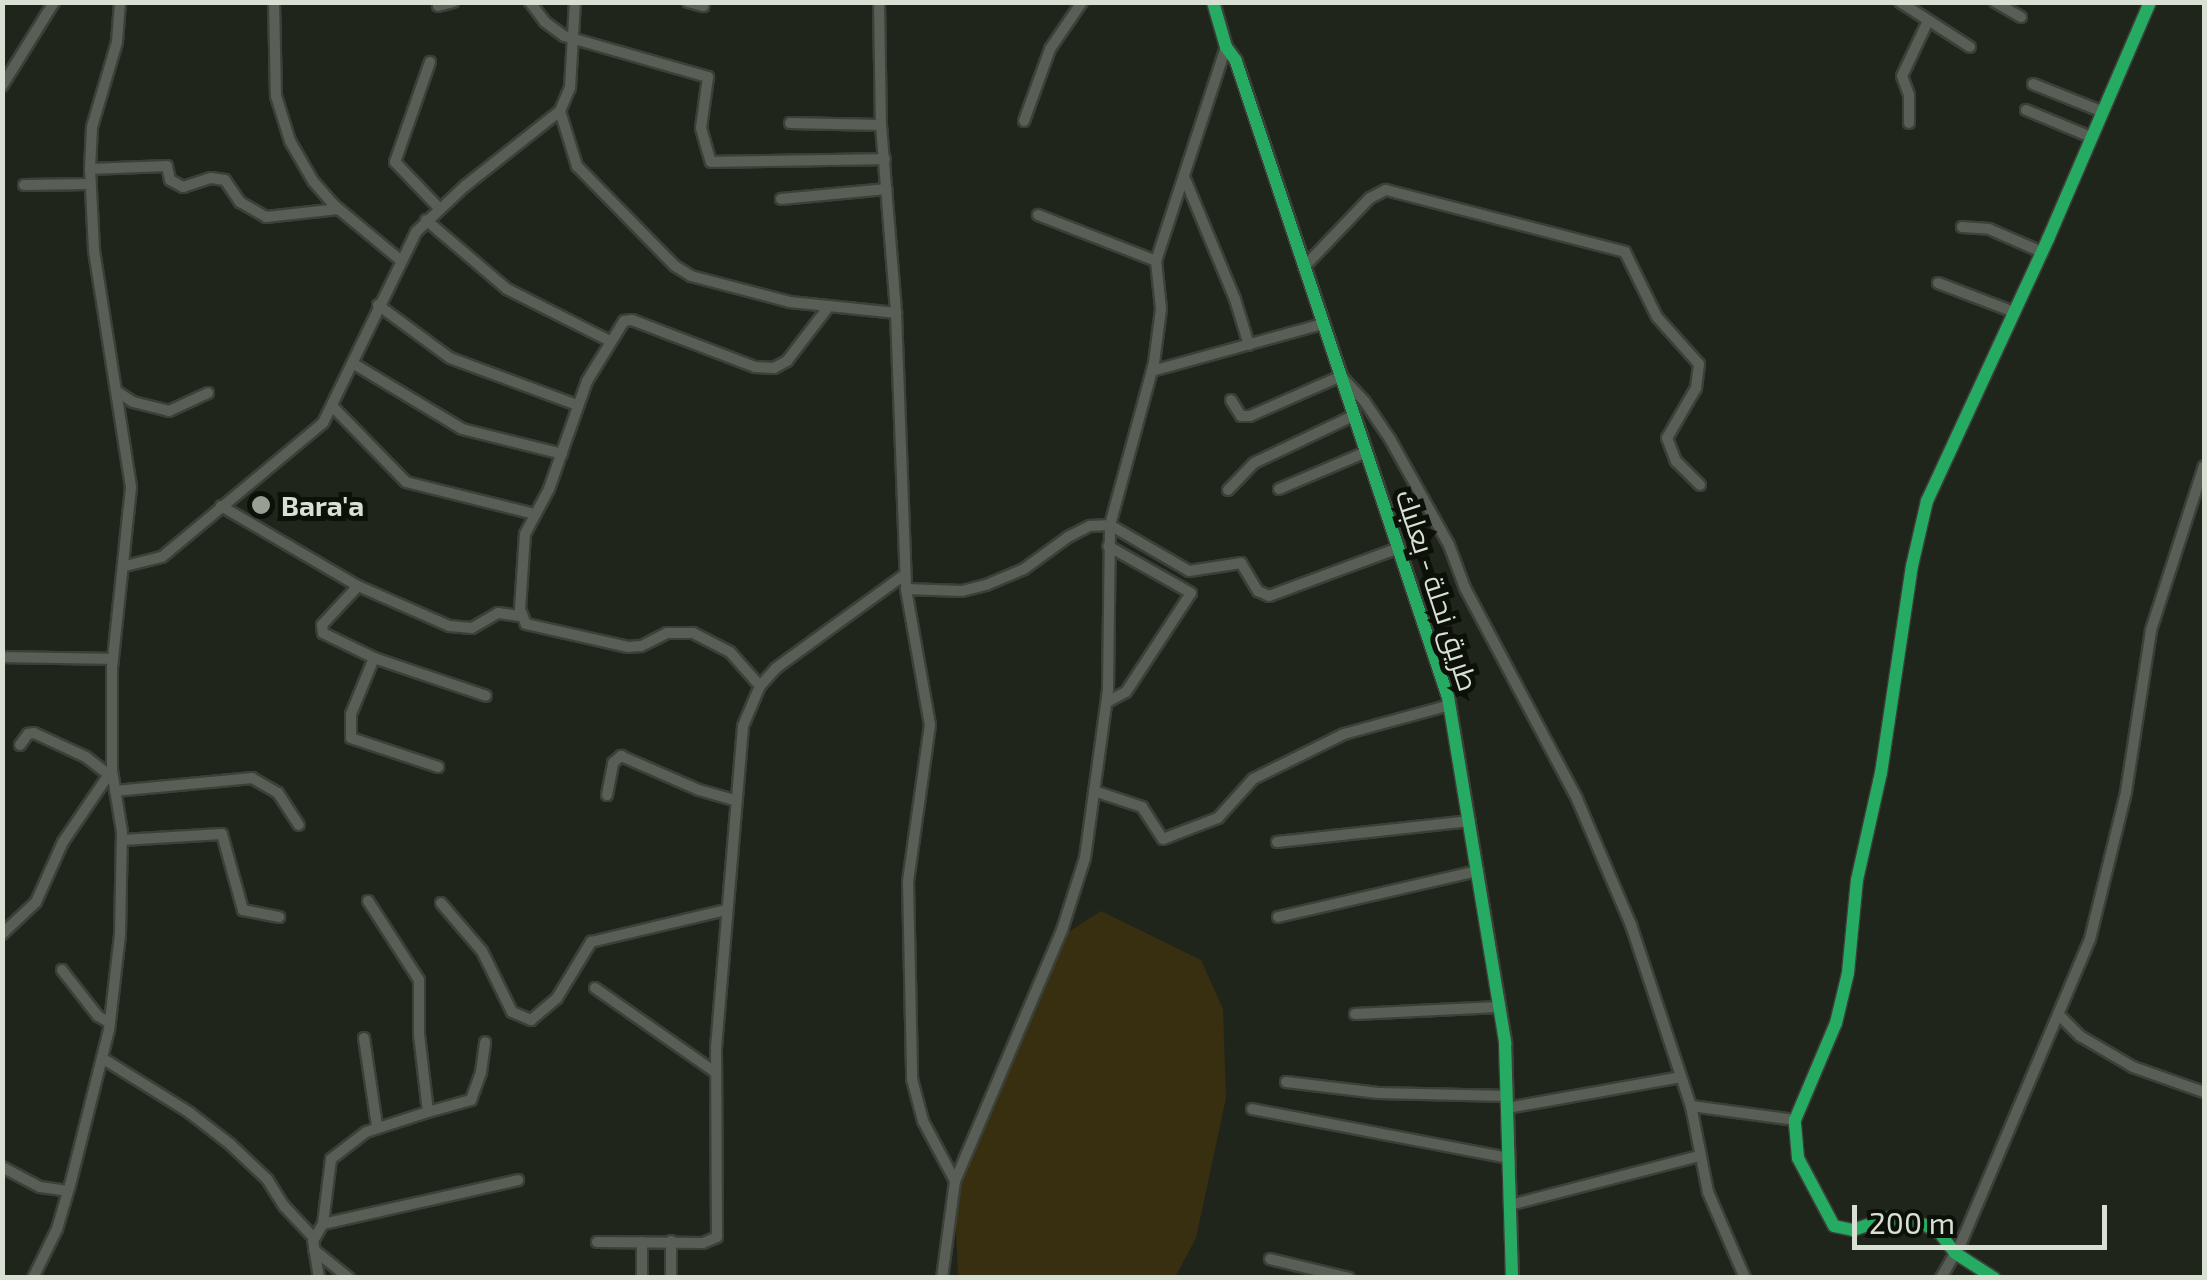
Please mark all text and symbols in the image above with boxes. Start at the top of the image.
street label: طريق نحلة - بعلبك [1390,485,1486,695]
place label: Bara'a [281,488,364,522]
marker: Bara'a [250,494,272,516]
scale bar [1857,1185,2112,1247]
text: 200 m [1869,1204,1955,1240]

